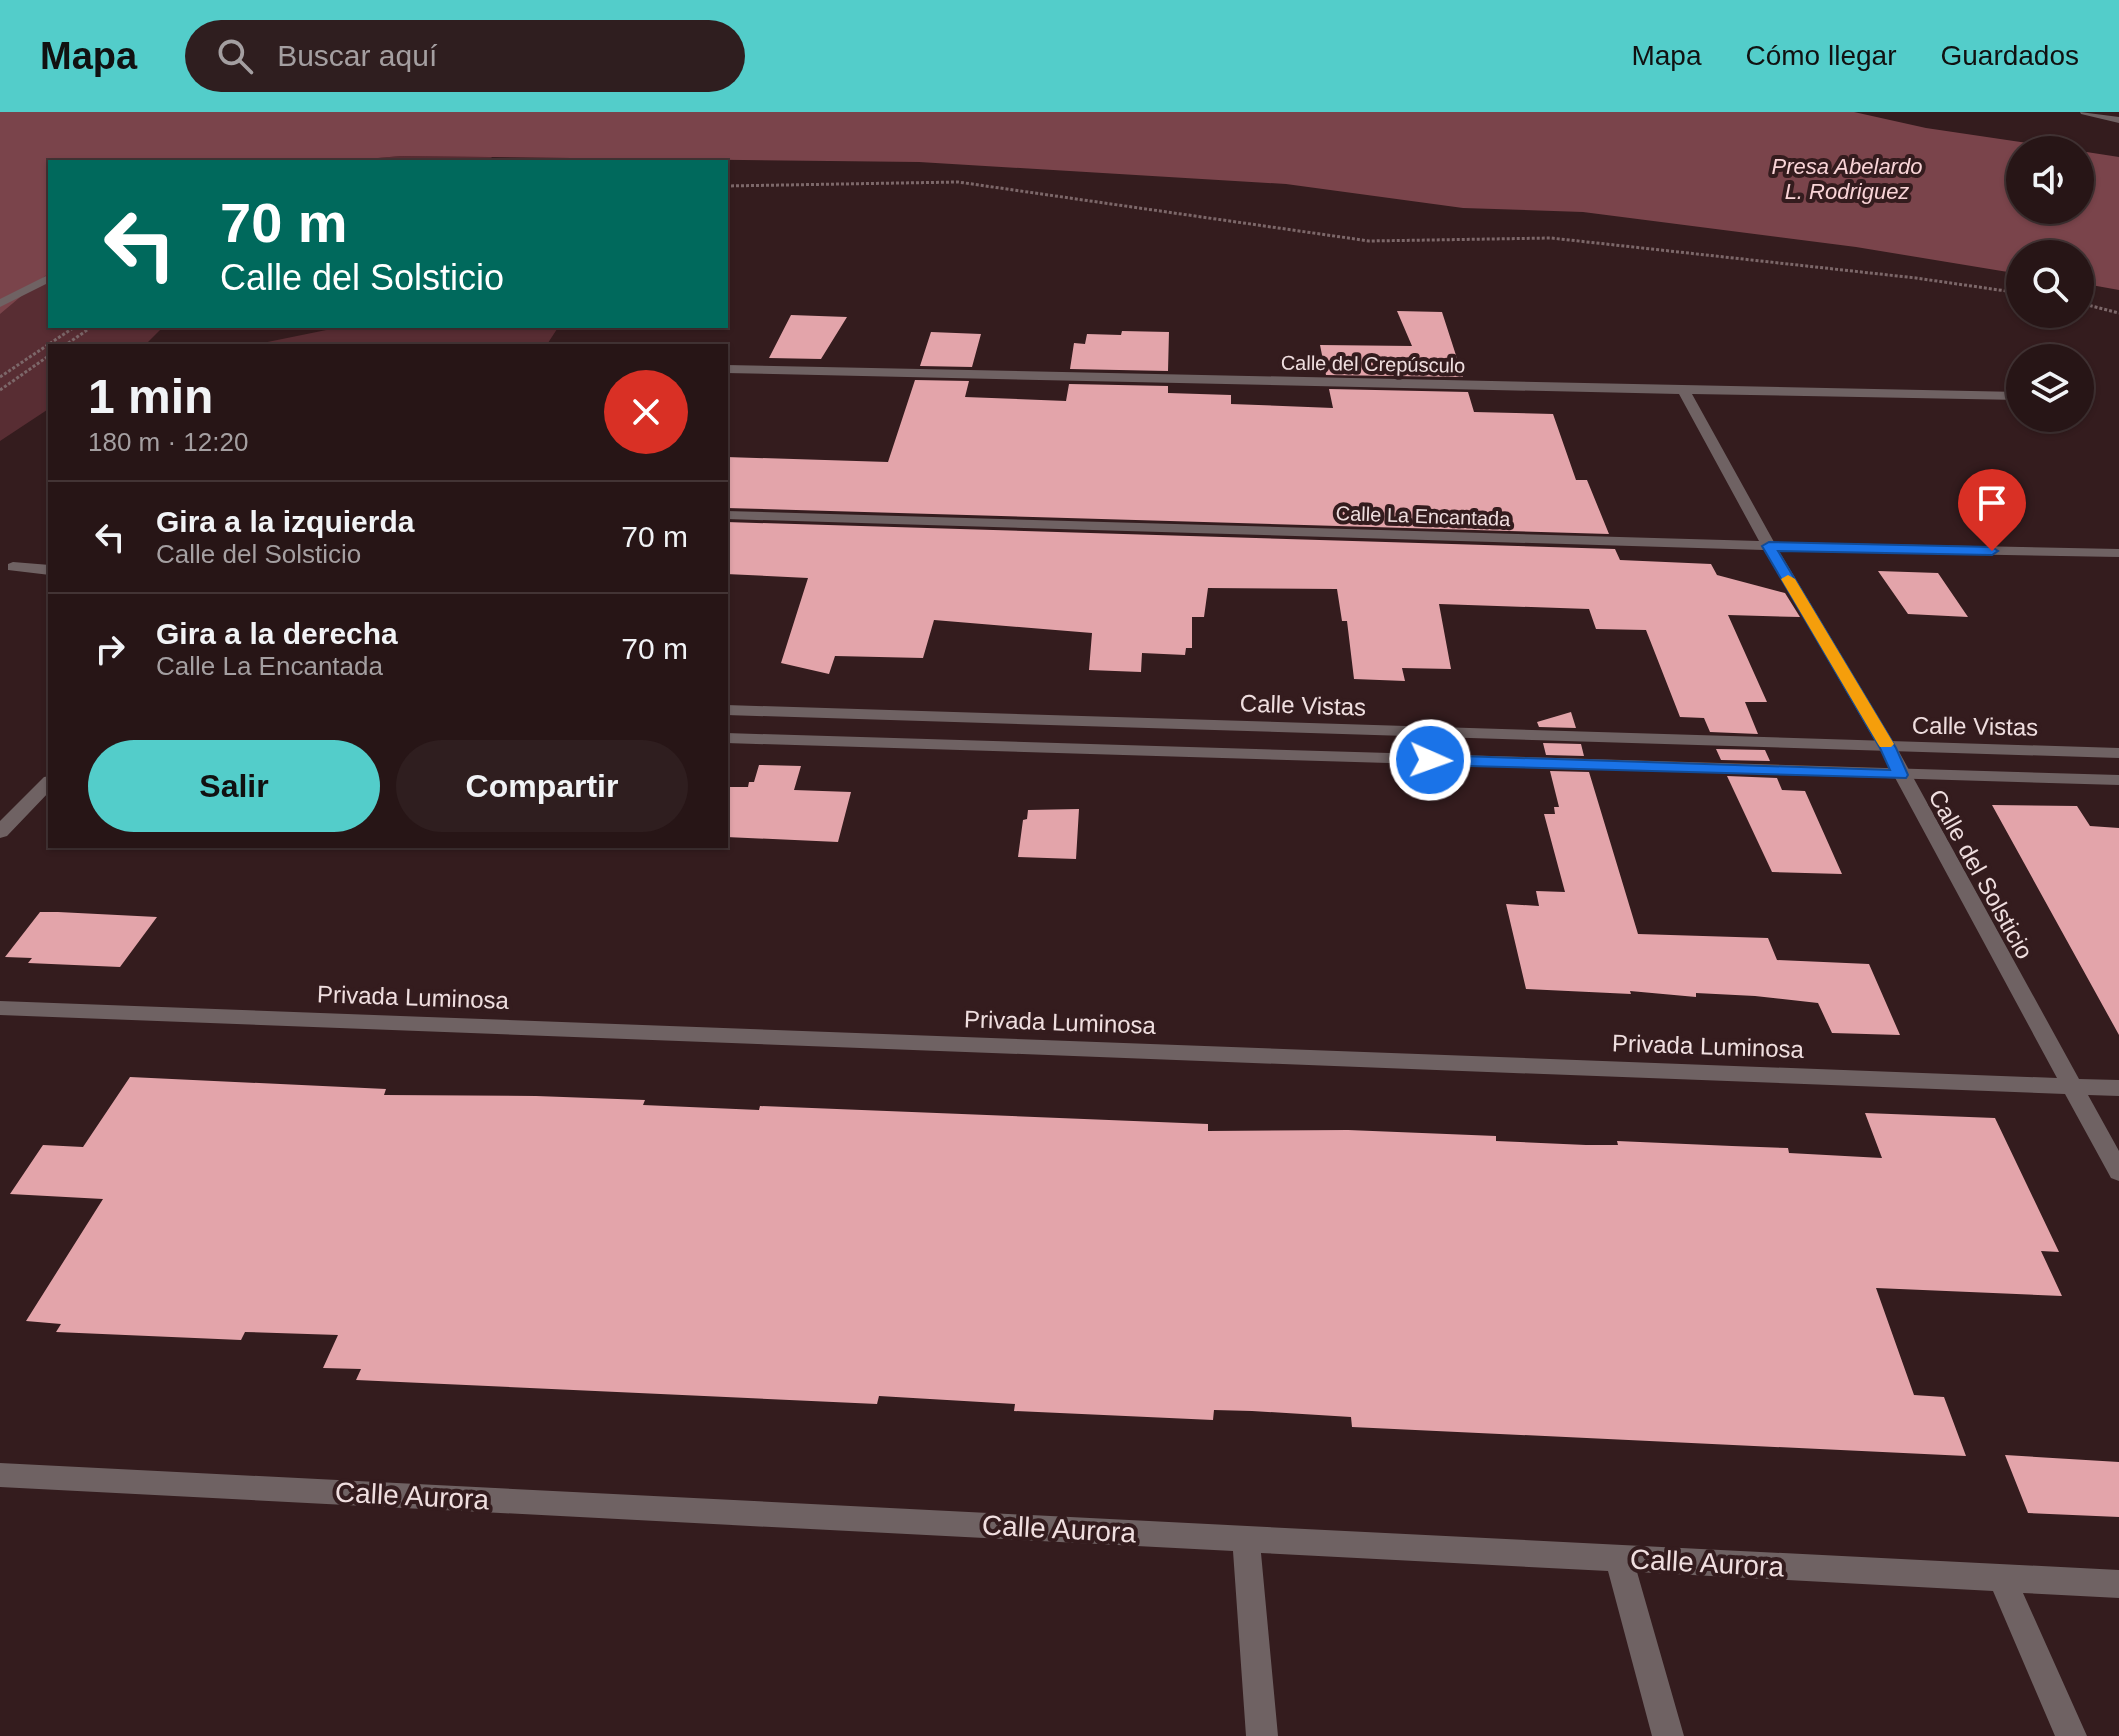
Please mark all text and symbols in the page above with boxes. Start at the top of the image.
search box [185,20,745,92]
icon: search [213,34,257,78]
text: Mapa [40,35,137,77]
text: Buscar aquí [277,39,437,72]
text: Mapa [1631,40,1702,71]
text: Cómo llegar [1746,40,1896,71]
text: Guardados [1940,40,2079,71]
map controls [2006,136,2094,432]
button: sound [2006,136,2094,224]
water label: Presa Abelardo L. Rodriguez [1772,154,1922,204]
text: 70 m [220,191,348,254]
icon: left [88,192,192,296]
button: search [2006,240,2094,328]
text: Calle del Solsticio [220,257,504,298]
button: layers [2006,344,2094,432]
street label: Calle del Crepúsculo [1281,351,1465,377]
text: 1 min [88,370,213,423]
button: close [604,370,688,454]
text: 180 m · 12:20 [88,427,248,457]
pin [1958,469,2026,551]
icon: arrive [1970,481,2014,525]
street label: Calle La Encantada [1335,502,1511,530]
text: Gira a la izquierda [156,505,414,538]
icon: left [88,515,132,559]
text: 70 m [621,520,688,553]
text: Calle del Solsticio [156,539,361,569]
text: Gira a la derecha [156,617,398,650]
icon: right [88,627,132,671]
text: 70 m [621,632,688,665]
text: Calle La Encantada [156,651,383,681]
street label: Calle Vistas [1239,689,1367,721]
street label: Calle Vistas [1912,711,2038,741]
position arrow [1388,718,1472,802]
button: Salir [88,740,380,832]
button: Compartir [396,740,688,832]
street label: Calle del Solsticio [1923,785,2039,963]
street label: Privada Luminosa [317,980,510,1014]
street label: Privada Luminosa [964,1005,1157,1039]
street label: Privada Luminosa [1612,1029,1805,1063]
street label: Calle Aurora [334,1476,490,1516]
street label: Calle Aurora [981,1509,1137,1549]
street label: Calle Aurora [1629,1543,1785,1583]

